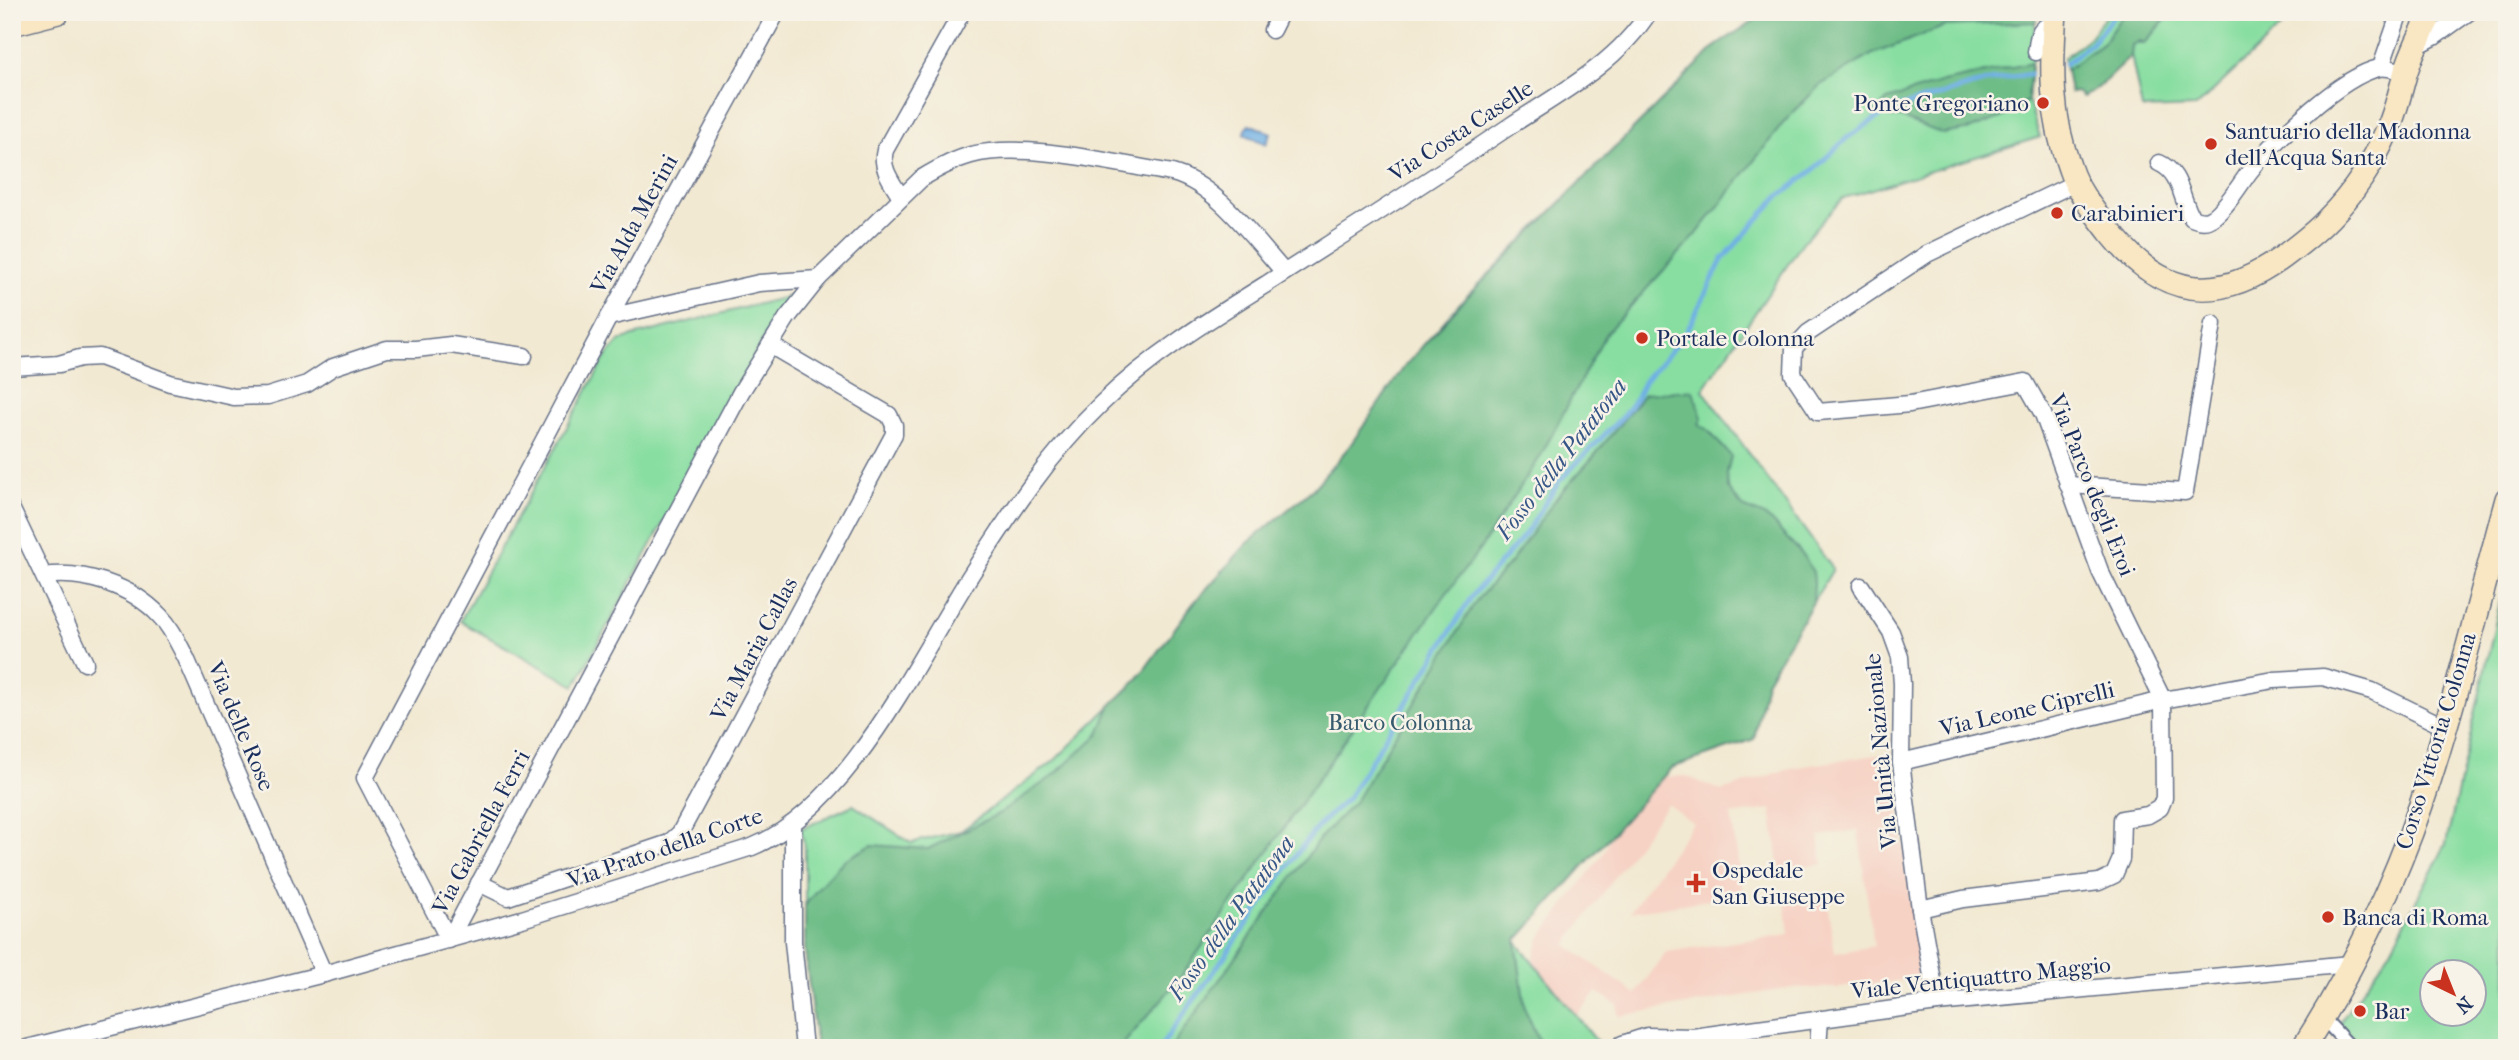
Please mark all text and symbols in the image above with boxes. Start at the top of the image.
street label: Via Costa Caselle [1383,74,1538,188]
place label: Ponte Gregoriano [1853,90,2029,117]
marker: Ponte Gregoriano [2035,95,2051,111]
place label: Santuario della Madonna dell'Acqua Santa [2225,118,2471,171]
marker: Santuario della Madonna dell'Acqua Santa [2203,136,2219,152]
street label: Via Alda Merini [584,149,684,299]
place label: Carabinieri [2071,200,2184,227]
marker: Carabinieri [2049,205,2065,221]
place label: Portale Colonna [1656,325,1814,352]
marker: Portale Colonna [1634,330,1650,346]
water label: Fosso della Patatona [1489,373,1633,546]
street label: Via Parco degli Eroi [2043,389,2141,580]
street label: Via Maria Callas [704,572,803,726]
street label: Corso Vittoria Colonna [2390,629,2482,853]
street label: Via Unità Nazionale [1859,652,1903,851]
street label: Via delle Rose [201,656,280,795]
street label: Via Leone Ciprelli [1936,676,2117,742]
park label: Barco Colonna [1328,709,1472,736]
street label: Via Gabriella Ferri [426,745,536,920]
street label: Via Prato della Corte [563,802,766,894]
water label: Fosso della Patatona [1161,830,1300,1007]
place label: Ospedale San Giuseppe [1712,857,1845,910]
marker: Ospedale San Giuseppe [1686,873,1706,893]
place label: Banca di Roma [2342,904,2489,931]
marker: Banca di Roma [2320,909,2336,925]
street label: Viale Ventiquattro Maggio [1849,951,2112,1005]
north arrow [2418,958,2488,1028]
text: N [2451,992,2477,1018]
place label: Bar [2374,998,2410,1025]
marker: Bar [2352,1003,2368,1019]

